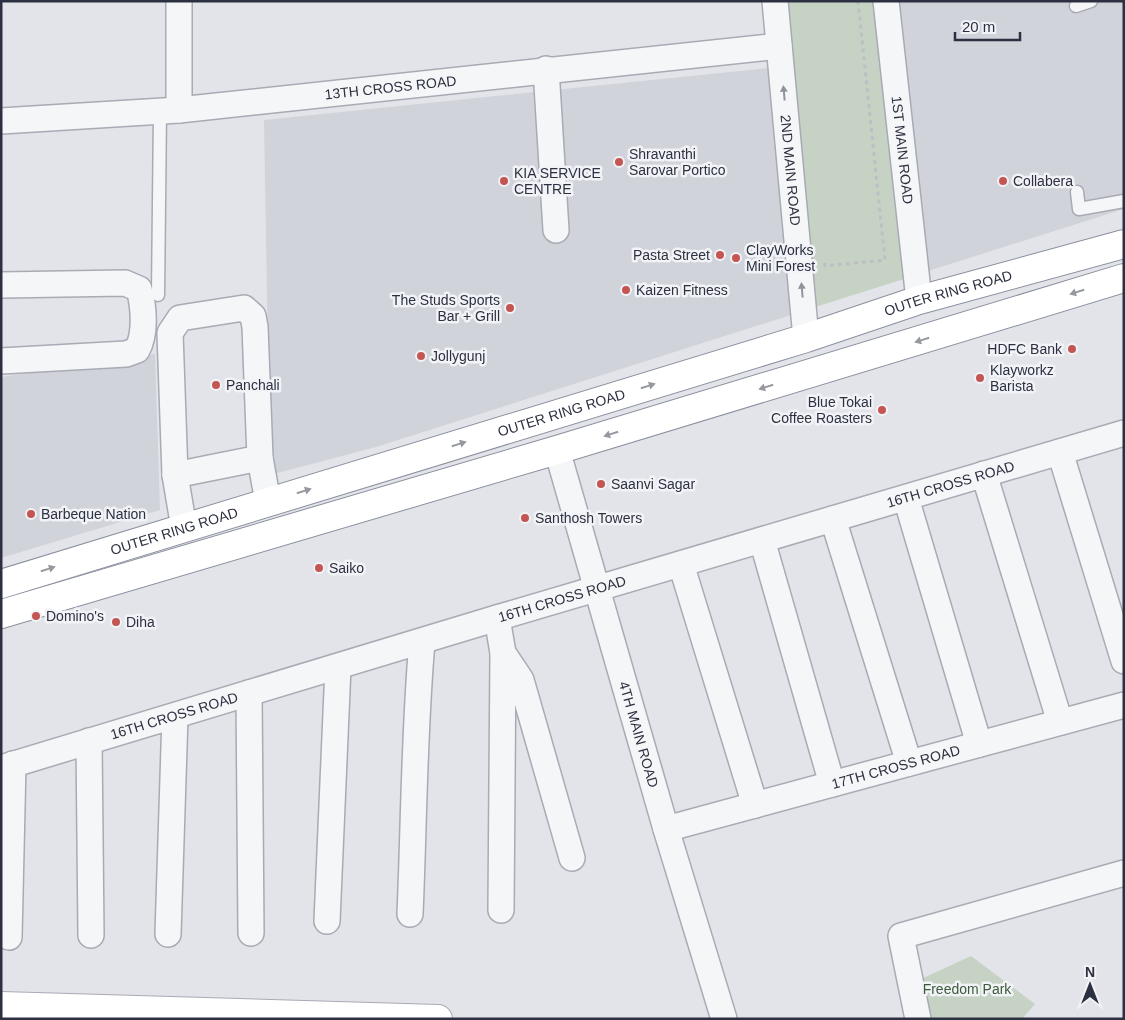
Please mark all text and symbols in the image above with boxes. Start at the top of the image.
scale bar [955,10,1020,42]
text: 20 m [962,18,995,35]
street label: 13TH CROSS ROAD [324,72,457,102]
one-way arrow [779,85,787,101]
street label: 1ST MAIN ROAD [889,95,916,205]
street label: 2ND MAIN ROAD [778,114,804,226]
place label: Shravanthi Sarovar Portico [629,146,726,178]
marker: Shravanthi Sarovar Portico [613,156,625,168]
place label: KIA SERVICE CENTRE [514,165,601,197]
place label: Collabera [1013,173,1073,189]
marker: KIA SERVICE CENTRE [498,175,510,187]
marker: Collabera [997,175,1009,187]
place label: ClayWorks Mini Forest [746,242,815,274]
place label: Pasta Street [633,247,710,263]
marker: Pasta Street [714,249,726,261]
marker: ClayWorks Mini Forest [730,252,742,264]
street label: OUTER RING ROAD [882,267,1014,319]
one-way arrow [797,281,805,297]
place label: Kaizen Fitness [636,282,728,298]
marker: Kaizen Fitness [620,284,632,296]
one-way arrow [1069,289,1084,297]
place label: The Studs Sports Bar + Grill [392,292,500,324]
marker: The Studs Sports Bar + Grill [504,302,516,314]
one-way arrow [914,336,929,344]
place label: HDFC Bank [987,341,1063,357]
marker: HDFC Bank [1066,343,1078,355]
place label: Jollygunj [431,348,485,364]
marker: Jollygunj [415,350,427,362]
place label: Klayworkz Barista [990,362,1054,394]
marker: Klayworkz Barista [974,372,986,384]
place label: Panchali [226,377,280,393]
marker: Panchali [210,379,222,391]
one-way arrow [641,382,656,390]
one-way arrow [759,383,774,391]
street label: OUTER RING ROAD [496,386,627,440]
place label: Blue Tokai Coffee Roasters [771,394,872,426]
marker: Blue Tokai Coffee Roasters [876,404,888,416]
one-way arrow [603,431,618,439]
one-way arrow [452,439,467,447]
street label: 16TH CROSS ROAD [885,458,1016,511]
place label: Saanvi Sagar [611,476,695,492]
marker: Saanvi Sagar [595,478,607,490]
one-way arrow [296,487,311,495]
street label: OUTER RING ROAD [108,504,240,558]
place label: Barbeque Nation [41,506,146,522]
marker: Barbeque Nation [25,508,37,520]
place label: Santhosh Towers [535,510,642,526]
marker: Santhosh Towers [519,512,531,524]
place label: Saiko [329,560,364,576]
marker: Saiko [313,562,325,574]
one-way arrow [41,565,56,573]
street label: 16TH CROSS ROAD [496,572,628,625]
place label: Domino's [46,608,104,624]
marker: Domino's [30,610,42,622]
place label: Diha [126,614,155,630]
marker: Diha [110,616,122,628]
street label: 4TH MAIN ROAD [616,680,662,789]
street label: 16TH CROSS ROAD [109,689,240,742]
street label: 17TH CROSS ROAD [830,742,962,792]
north arrow [1065,960,1115,1010]
text: N [1085,964,1095,980]
park label: Freedom Park [923,981,1012,997]

